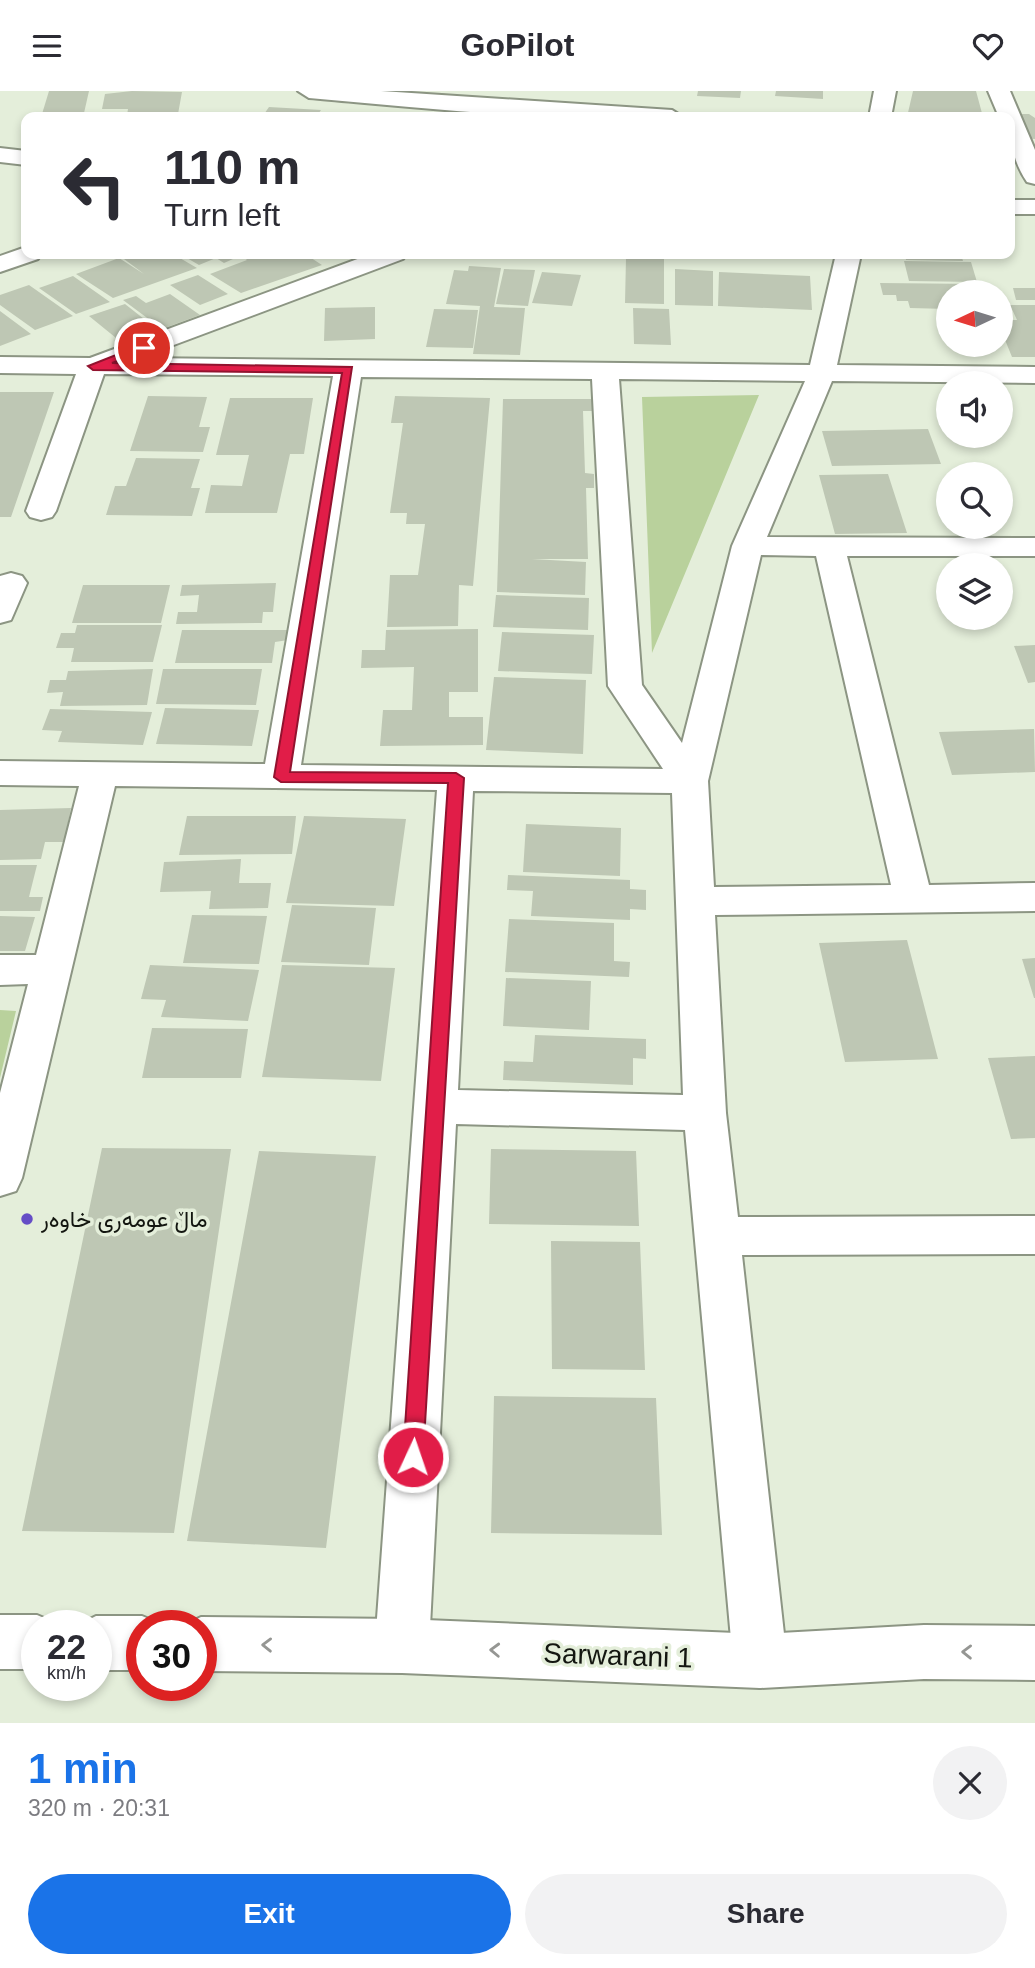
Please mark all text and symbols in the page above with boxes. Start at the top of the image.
icon: menu [28,27,66,65]
text: GoPilot [461,27,574,63]
icon: heart [969,27,1007,65]
icon: left [49,140,140,231]
text: 110 m [164,140,300,194]
text: Turn left [164,197,280,233]
north arrow [936,280,1013,357]
map controls [936,280,1013,630]
pin [114,318,174,378]
icon: arrive [125,329,163,367]
button: sound [936,371,1013,448]
button: search [936,462,1013,539]
button: layers [936,553,1013,630]
place label: ماڵ عومەری خاوەر [40,1206,208,1234]
marker: ماڵ عومەری خاوەر [19,1211,35,1227]
position arrow [376,1420,450,1494]
speed limit sign: 30 [126,1610,217,1701]
text: 22 [47,1627,86,1666]
one-way arrow [262,1637,273,1652]
street label: Sarwarani 1 [543,1637,693,1674]
one-way arrow [489,1643,500,1658]
one-way arrow [961,1644,972,1660]
text: km/h [47,1663,86,1683]
text: 1 min [28,1745,138,1792]
button: close [933,1746,1007,1820]
text: 320 m · 20:31 [28,1795,170,1821]
button: Exit [28,1874,511,1954]
button: Share [525,1874,1007,1954]

